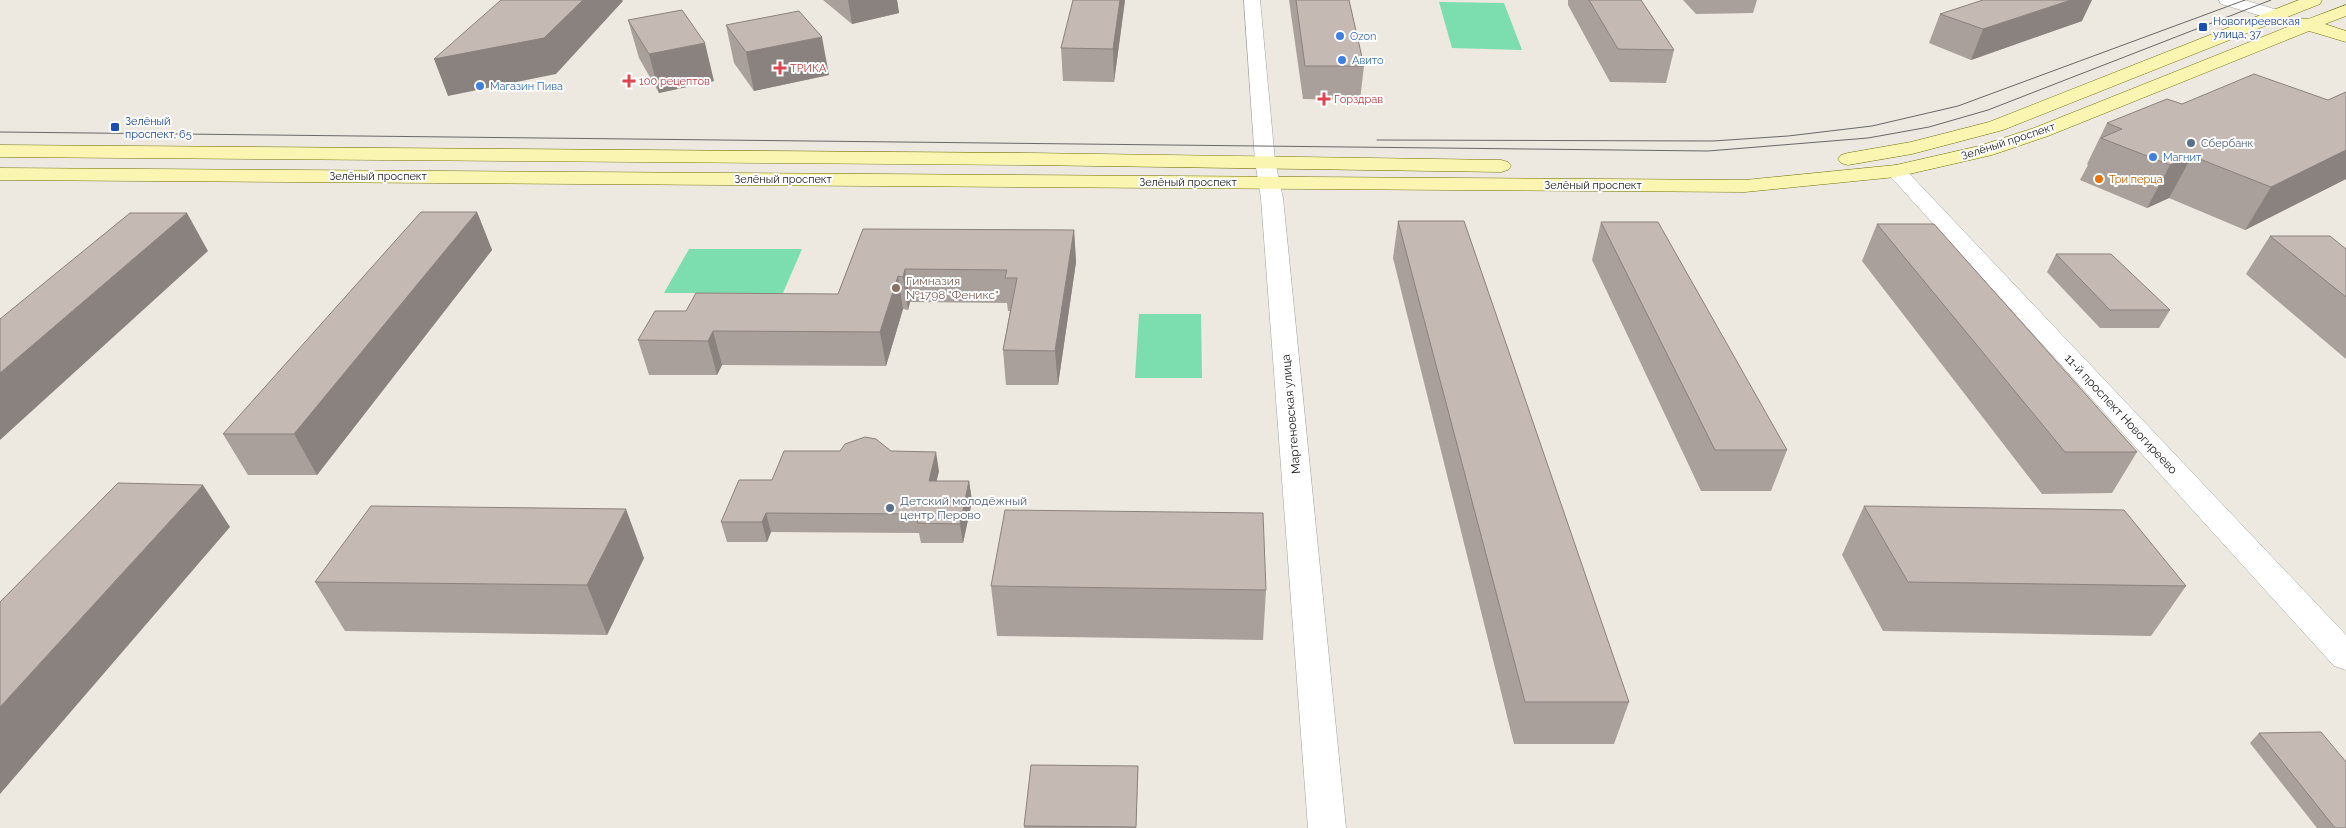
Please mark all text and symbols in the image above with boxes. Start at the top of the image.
place label: Новогиреевская улица, 37 [2213,15,2300,41]
marker: Новогиреевская улица, 37 [2197,21,2209,33]
marker: Ozon [1334,30,1346,42]
place label: Ozon [1350,30,1377,43]
marker: Авито [1336,54,1348,66]
place label: Авито [1352,54,1384,67]
marker: ТРИКА [774,62,786,74]
place label: ТРИКА [790,62,827,75]
marker: 100 рецептов [623,75,635,87]
place label: 100 рецептов [639,75,710,88]
marker: Магазин Пива [474,80,486,92]
place label: Магазин Пива [490,80,563,93]
marker: Горздрав [1318,93,1330,105]
place label: Горздрав [1334,93,1383,106]
place label: Зелёный проспект, 65 [125,115,192,141]
street label: Зелёный проспект [1960,120,2057,163]
marker: Зелёный проспект, 65 [109,121,121,133]
marker: Сбербанк [2185,137,2197,149]
place label: Сбербанк [2201,137,2254,150]
marker: Магнит [2147,151,2159,163]
place label: Магнит [2163,151,2202,164]
street label: Зелёный проспект [329,170,428,183]
street label: Зелёный проспект [734,173,833,186]
marker: Три перца [2093,173,2105,185]
place label: Три перца [2109,173,2163,186]
street label: Зелёный проспект [1139,176,1238,189]
street label: Зелёный проспект [1544,179,1643,192]
place label: Гимназия №1798 "Феникс" [906,274,998,302]
marker: Гимназия №1798 "Феникс" [890,282,902,294]
street label: 11-й проспект Новогиреево [2062,351,2180,477]
street label: Мартеновская улица [1279,354,1303,474]
place label: Детский молодёжный центр Перово [900,494,1027,522]
marker: Детский молодёжный центр Перово [884,502,896,514]

